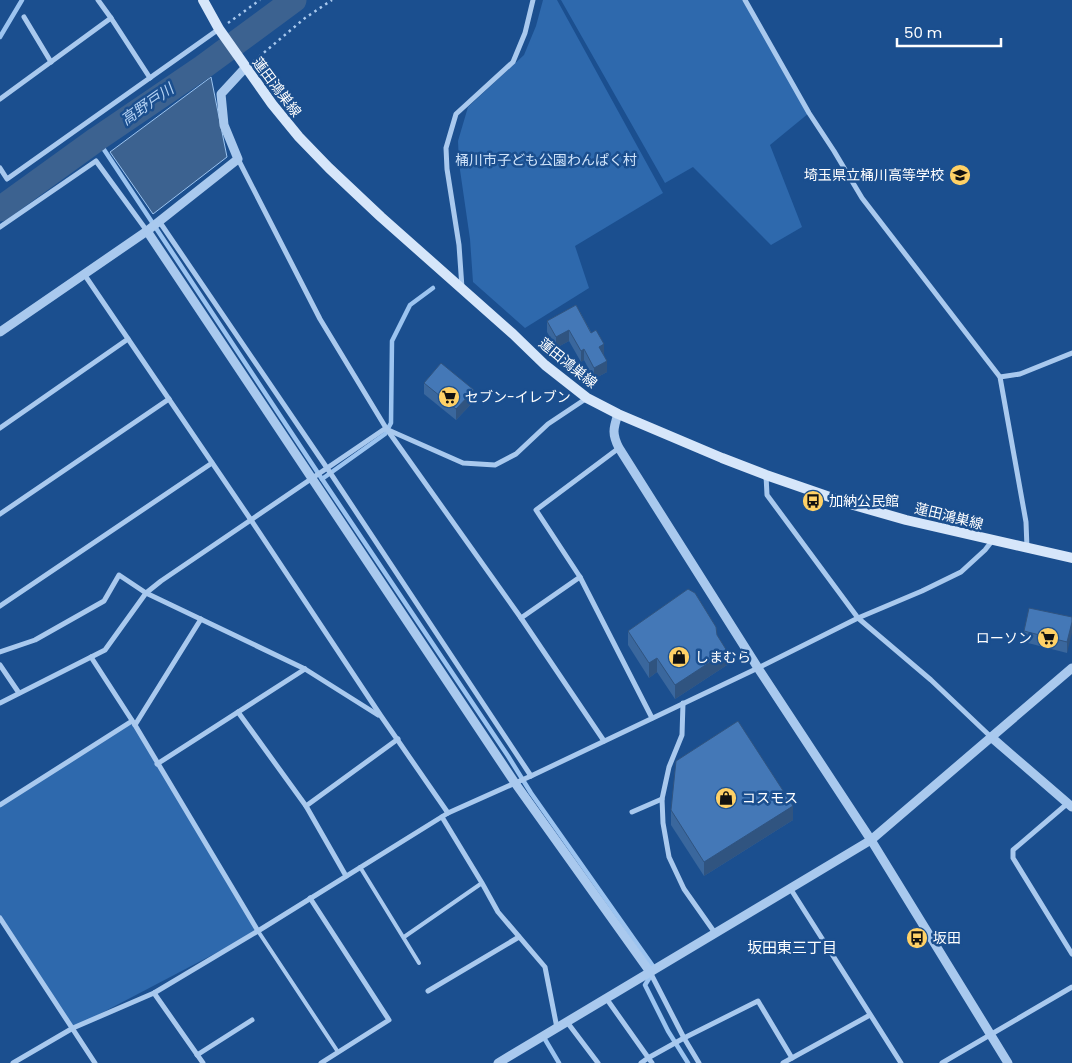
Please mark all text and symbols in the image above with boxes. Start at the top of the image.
scale bar [897,15,1001,47]
text: 50 m [904,22,942,43]
street label: 蓮田鴻巣線 [248,53,306,121]
water label: 高野戸川 [116,77,179,130]
park label: 桶川市子ども公園わんぱく村 [455,150,637,170]
school or university icon: 埼玉県立桶川高等学校 [948,163,972,187]
place label: 埼玉県立桶川高等学校 [804,165,944,185]
street label: 蓮田鴻巣線 [535,333,601,393]
supermarket icon: セブン-イレブン [437,385,461,409]
place label: セブン-イレブン [465,387,571,407]
bus stop icon: 加納公民館 [801,489,825,513]
place label: 加納公民館 [829,491,899,511]
street label: 蓮田鴻巣線 [913,498,985,534]
supermarket icon: ローソン [1036,626,1060,650]
place label: ローソン [976,628,1032,648]
shop icon: しまむら [667,645,691,669]
place label: しまむら [695,647,751,667]
shop icon: コスモス [714,786,738,810]
place label: コスモス [742,788,798,808]
bus stop icon: 坂田 [905,926,929,950]
place label: 坂田 [933,928,961,948]
district label: 坂田東三丁目 [747,937,837,958]

